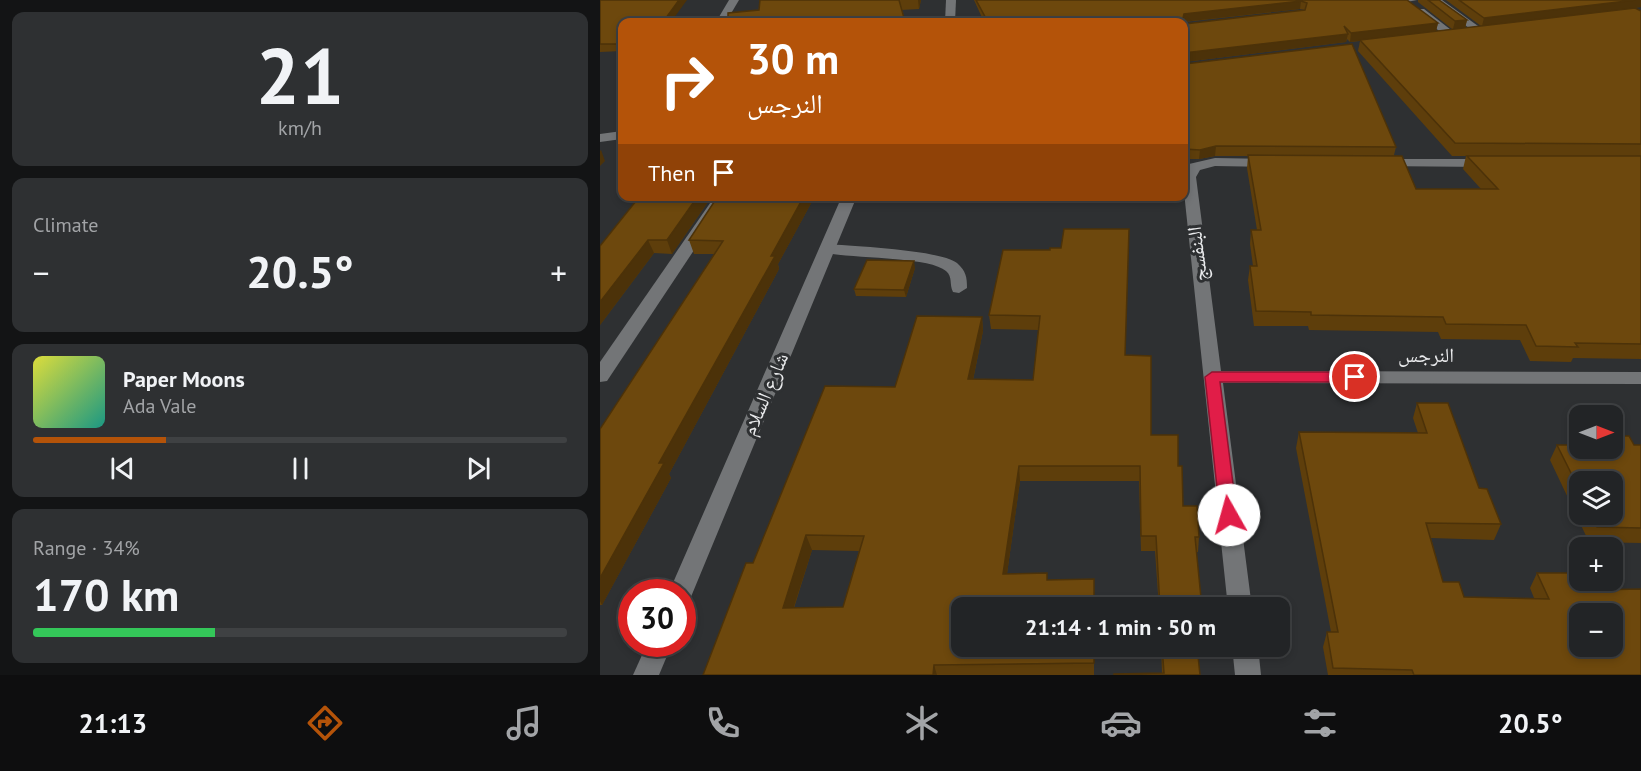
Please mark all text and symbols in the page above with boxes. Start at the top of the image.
text: 21 [256,25,344,126]
text: 30 m [747,31,839,86]
icon: right [648,42,726,120]
text: النرجس [747,86,823,120]
text: km/h [278,115,322,141]
icon: arrive [707,156,740,189]
text: Then [648,159,695,187]
text: Climate [33,212,99,238]
street label: البنفسج [1181,225,1213,283]
text: 20.5° [246,242,354,300]
text: − [33,251,50,294]
text: + [550,251,567,294]
street label: النرجس [1398,342,1454,368]
street label: شارع السلام [736,349,795,440]
pin [1329,351,1380,402]
icon: arrive [1338,360,1371,393]
text: Paper Moons [123,365,245,393]
text: Ada Vale [123,393,196,419]
north arrow [1569,405,1623,459]
map controls [1569,405,1623,657]
icon: previous [106,452,139,485]
icon: pause [284,452,317,485]
icon: next [462,452,495,485]
button: layers [1569,471,1623,525]
position arrow [1197,483,1261,547]
text: Range · 34% [33,535,140,561]
button: + [1569,537,1623,591]
text: 170 km [33,565,179,623]
speed limit sign: 30 [618,579,696,657]
button: − [1569,603,1623,657]
text: 21:14 · 1 min · 50 m [1025,613,1216,641]
icon: directions [304,702,346,744]
icon: music [503,702,545,744]
icon: phone [702,702,744,744]
icon: climate [901,702,943,744]
icon: car [1100,702,1142,744]
icon: filters [1299,702,1341,744]
text: 21:13 [79,706,147,740]
text: 20.5° [1498,706,1562,740]

